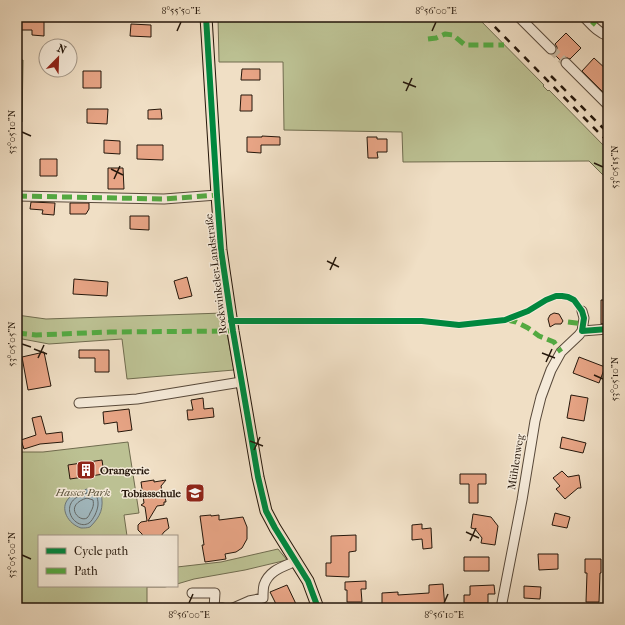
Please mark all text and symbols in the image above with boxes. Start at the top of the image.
text: 8°55'50"E [161,5,201,17]
text: 8°56'00"E [415,5,457,17]
north arrow [38,38,78,78]
text: N [55,42,69,57]
text: 53°05'10"N [6,109,18,154]
text: 53°05'15"N [609,145,621,189]
street label: Rockwinkeler Landstraße [202,212,230,335]
text: 53°05'05"N [6,321,18,367]
text: 53°05'10"N [609,356,621,401]
street label: Mühlenweg [505,433,527,491]
building icon: Orangerie [75,459,97,481]
place label: Orangerie [100,464,150,477]
school or university icon: Tobiasschule [184,482,206,504]
park label: Hasses Park [55,486,111,499]
place label: Tobiasschule [120,487,182,500]
text: 53°05'00"N [6,531,18,578]
legend [38,535,178,587]
text: Cycle path [74,544,129,558]
text: Path [74,564,98,578]
text: 8°56'00"E [168,609,210,621]
text: 8°56'10"E [424,609,464,621]

